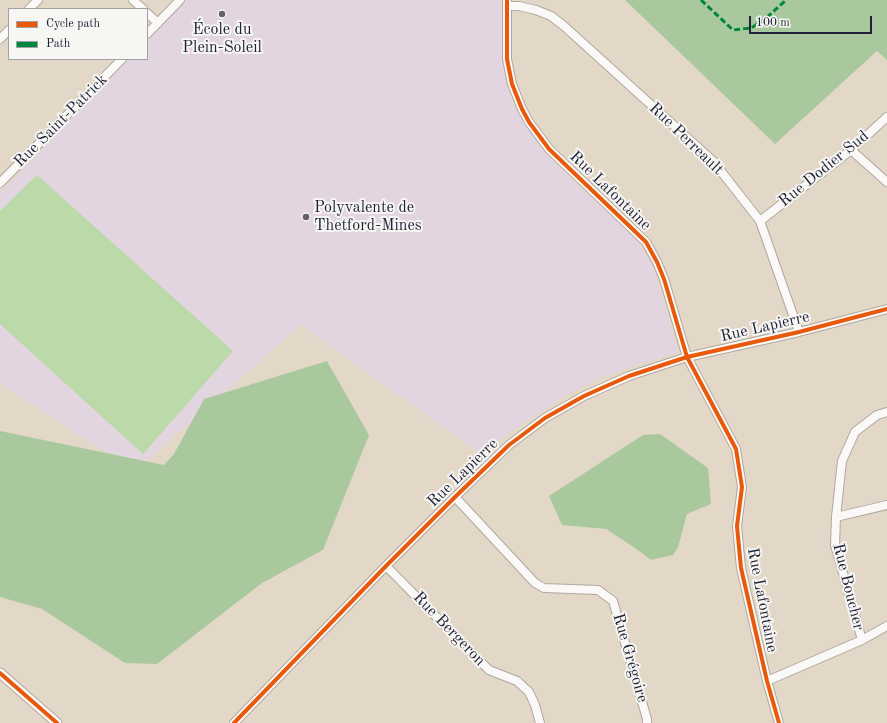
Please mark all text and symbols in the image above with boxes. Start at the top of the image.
legend [8,8,148,60]
scale bar [751,8,874,34]
marker: École du Plein-Soleil [217,9,227,19]
text: 100 m [756,17,790,29]
text: Cycle path [46,18,100,30]
place label: École du Plein-Soleil [182,20,262,58]
text: Path [46,38,70,50]
street label: Rue Saint-Patrick [10,70,112,172]
street label: Rue Perreault [645,99,727,179]
street label: Rue Dodier Sud [775,127,873,211]
street label: Rue Lafontaine [565,147,655,235]
place label: Polyvalente de Thetford-Mines [314,198,422,236]
marker: Polyvalente de Thetford-Mines [301,212,311,222]
street label: Rue Lapierre [719,307,811,347]
street label: Rue Lapierre [424,435,502,511]
street label: Rue Boucher [828,542,868,632]
street label: Rue Lafontaine [742,546,782,654]
street label: Rue Bergeron [409,588,489,670]
street label: Rue Grégoire [608,611,652,705]

